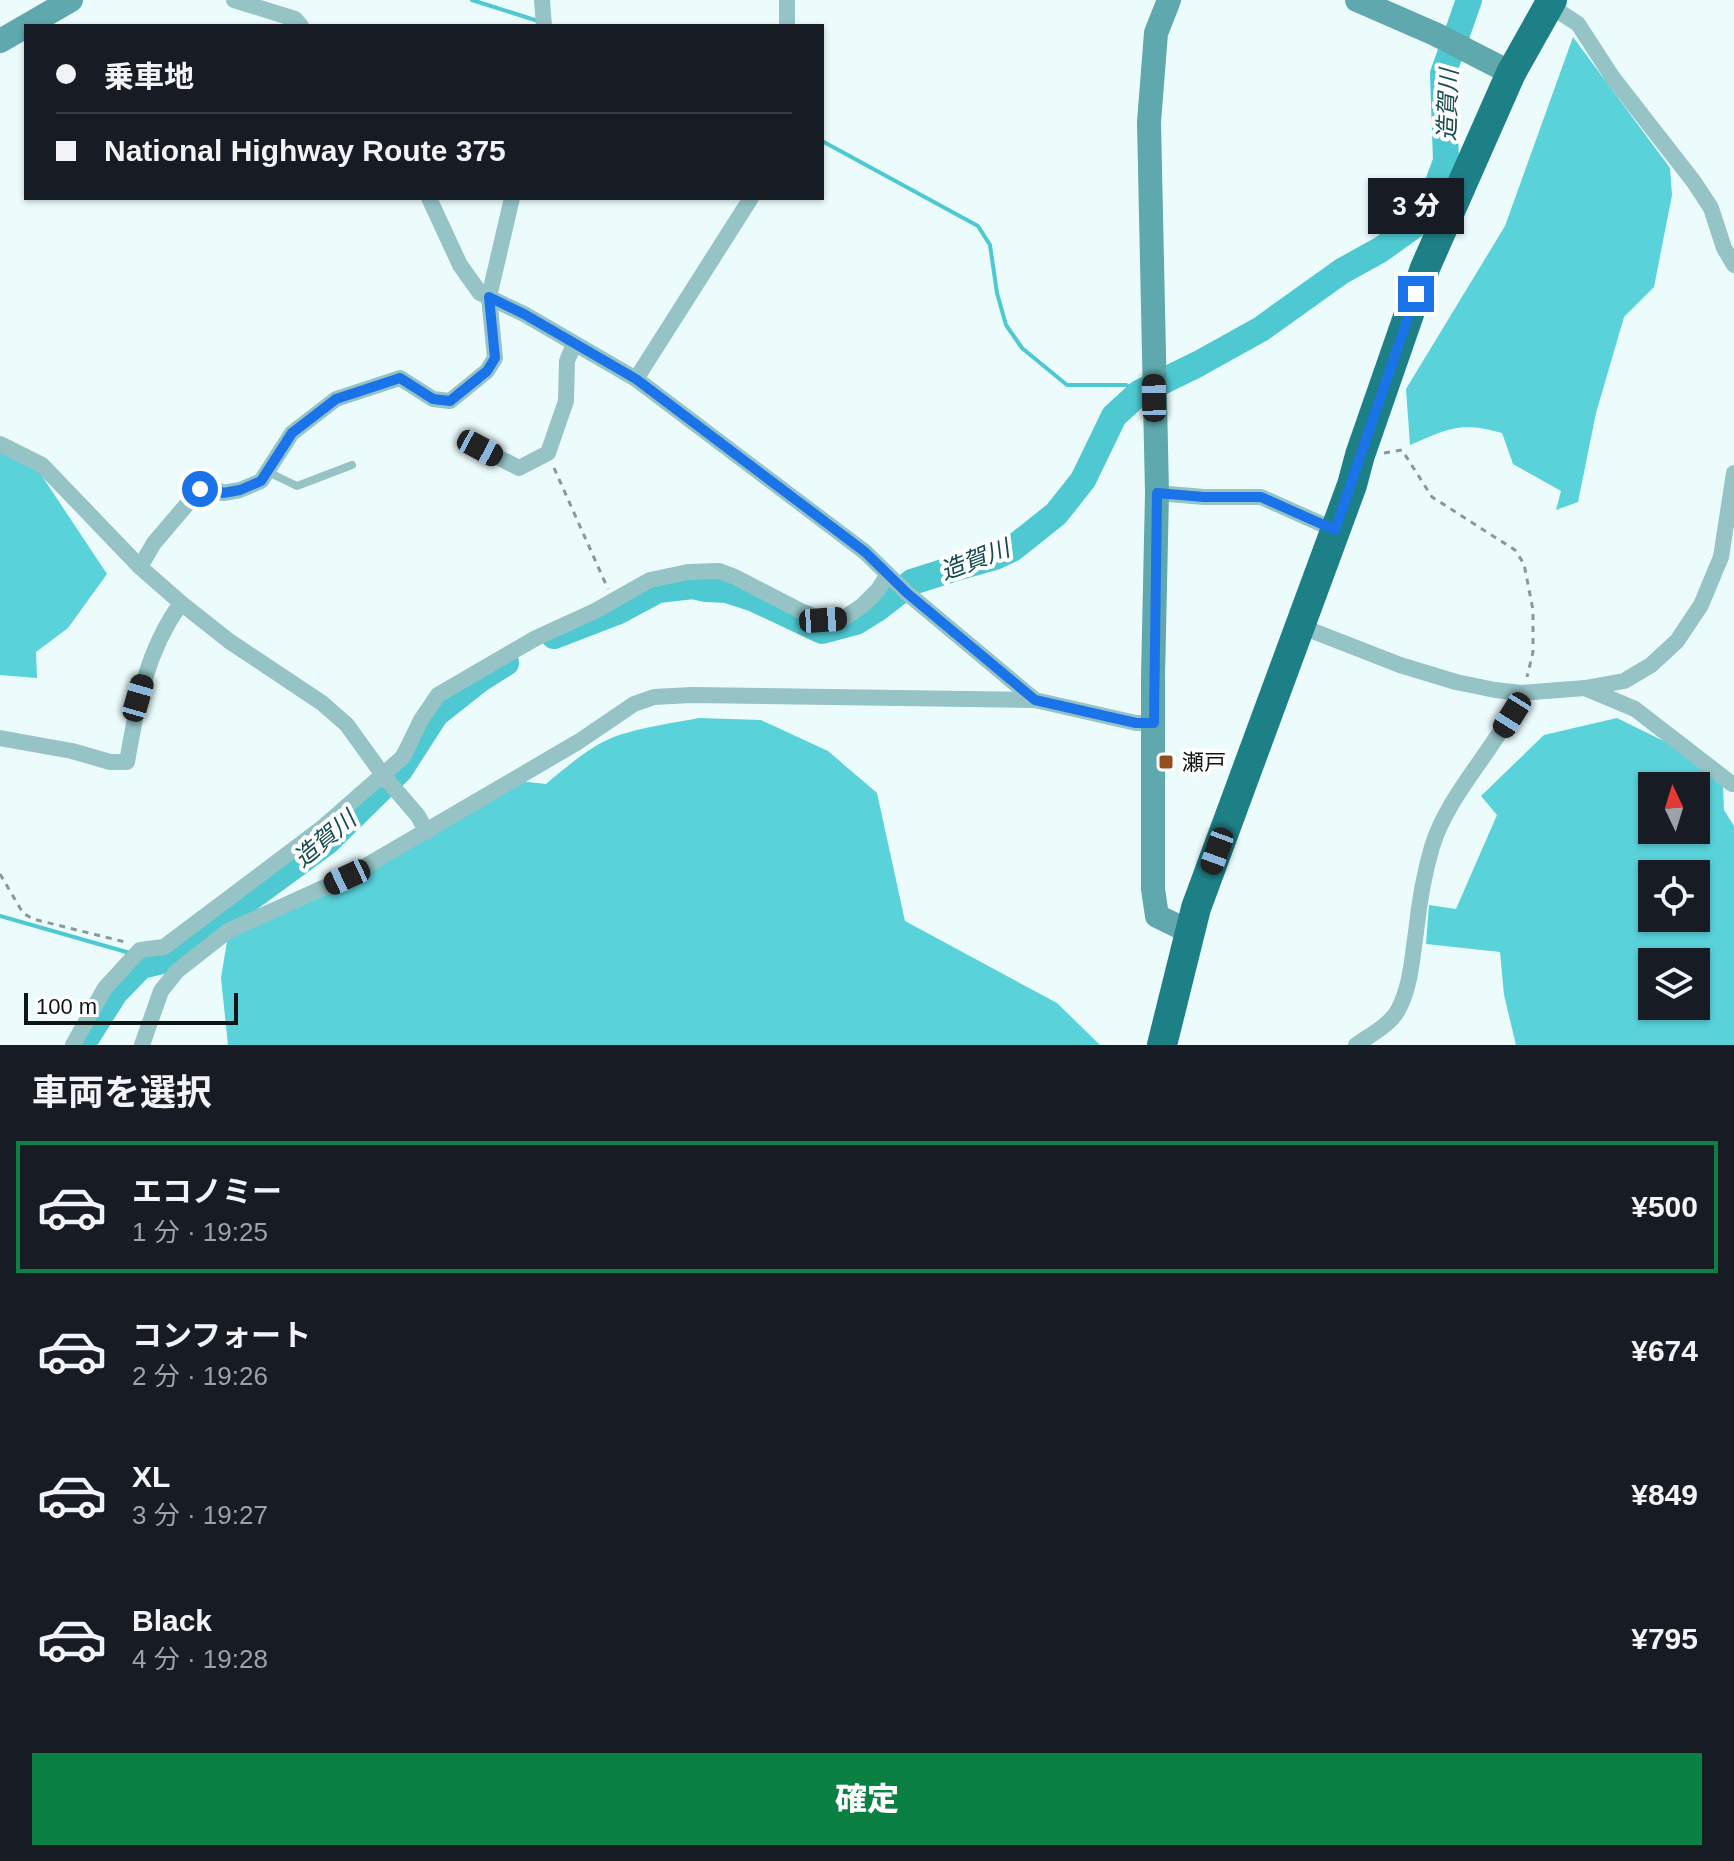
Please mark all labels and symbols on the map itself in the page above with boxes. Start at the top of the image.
water label: 造賀川 [1433,66,1462,141]
callout: 3 分 [1368,178,1464,234]
route end [1398,276,1434,312]
car [1142,374,1166,422]
car [453,426,507,470]
route start [182,471,218,507]
water label: 造賀川 [936,533,1016,585]
car [798,606,848,634]
car [120,672,156,724]
car [1489,688,1535,742]
place label: 瀬戸 [1182,750,1226,775]
marker: 瀬戸 [1157,753,1175,771]
north arrow [1638,772,1710,844]
water label: 造賀川 [288,803,363,872]
car [1198,824,1236,878]
car [320,856,374,898]
scale bar [24,989,238,1025]

